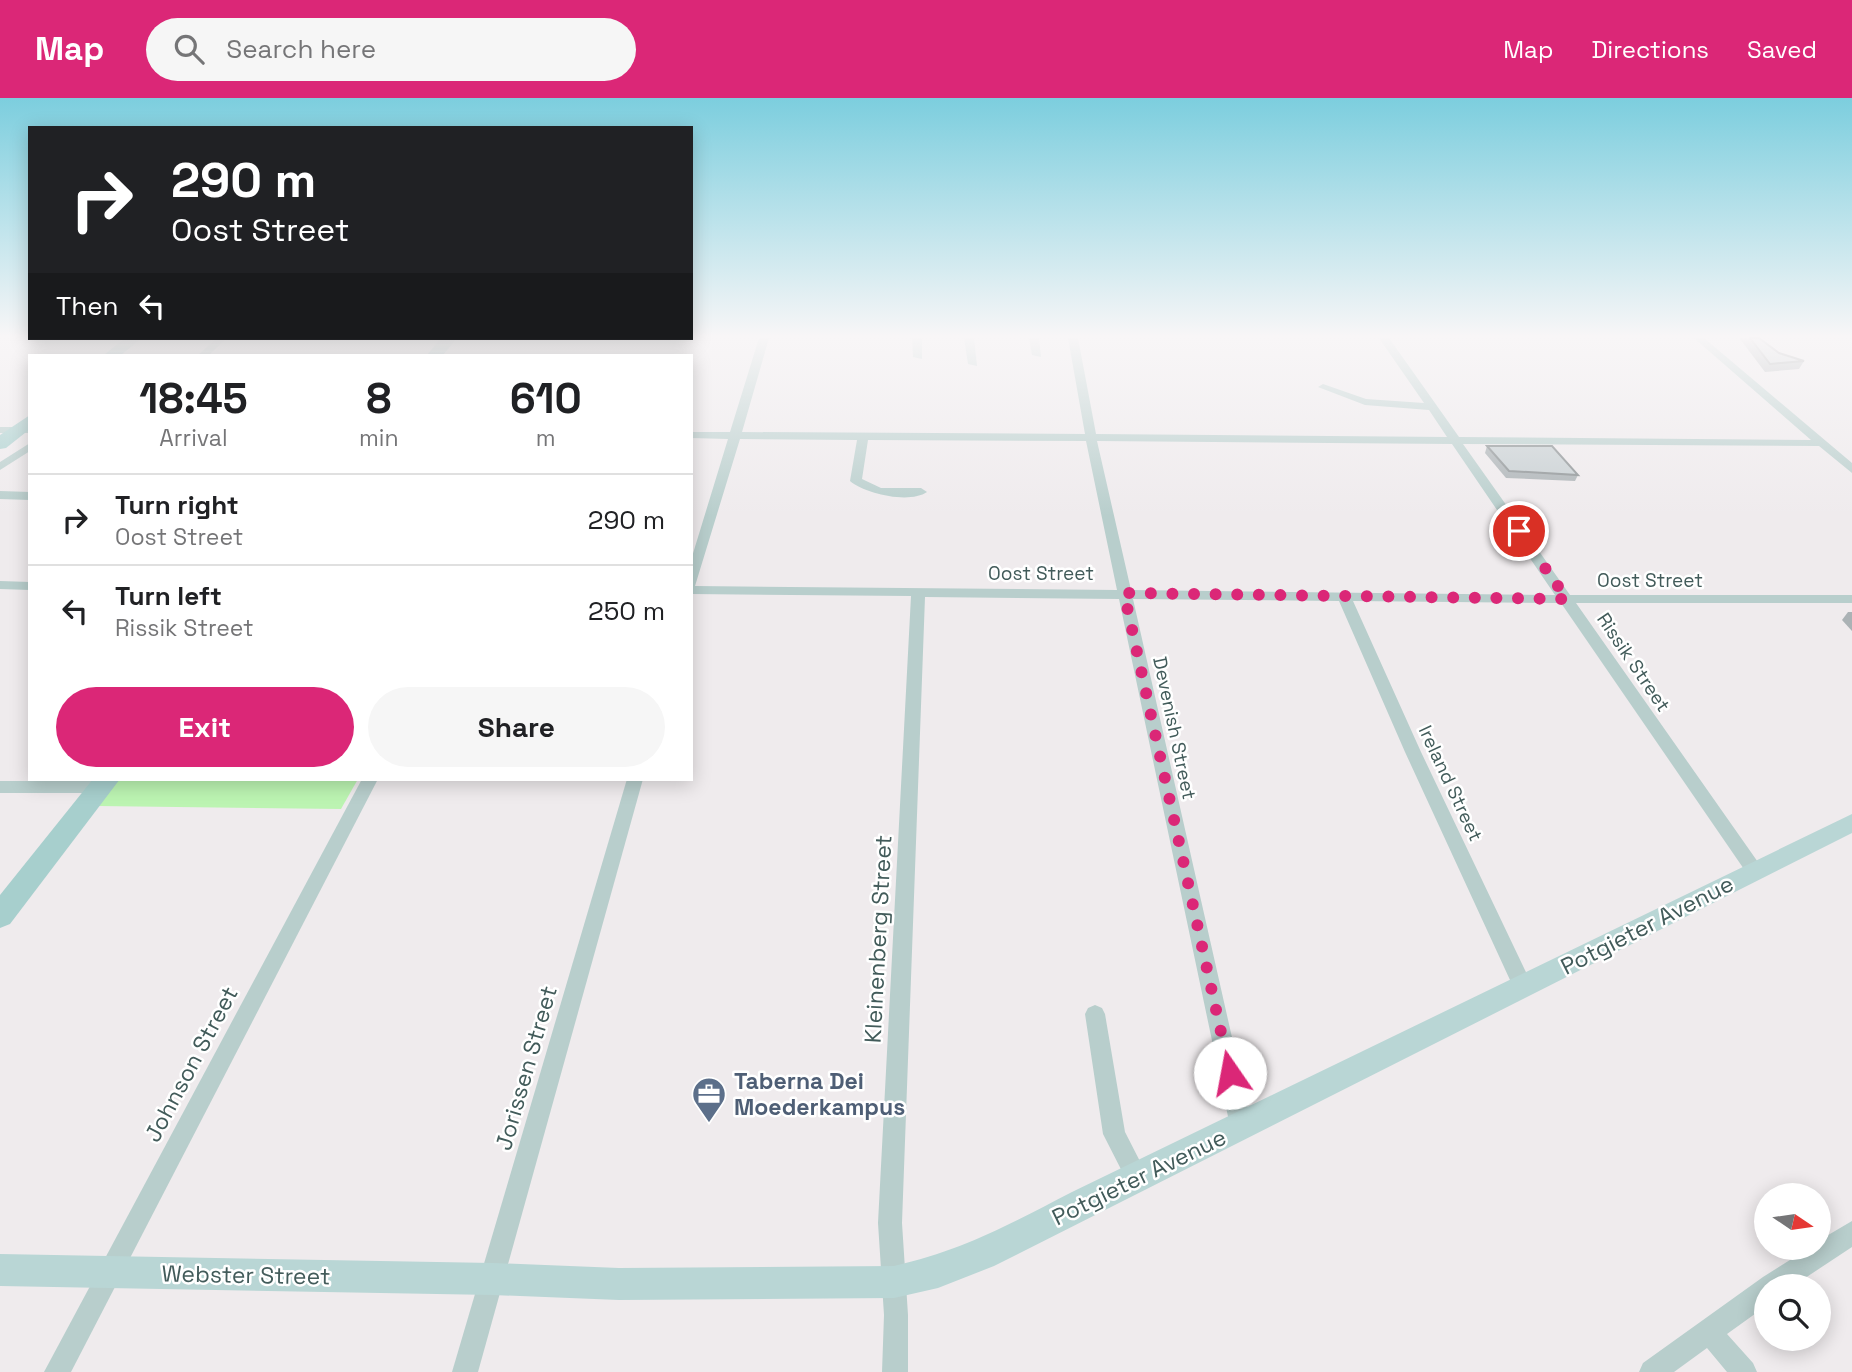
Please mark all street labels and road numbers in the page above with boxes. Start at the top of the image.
street label: Oost Street [988,561,1094,586]
street label: Oost Street [1597,568,1703,593]
street label: Rissik Street [1591,608,1676,717]
street label: Devenish Street [1147,654,1202,802]
street label: Ireland Street [1413,721,1488,845]
street label: Kleinenberg Street [858,834,898,1044]
street label: Potgieter Avenue [1555,868,1739,982]
street label: Johnson Street [137,981,245,1147]
street label: Jorissen Street [488,982,564,1154]
street label: Potgieter Avenue [1047,1122,1231,1232]
street label: Webster Street [161,1259,331,1291]

